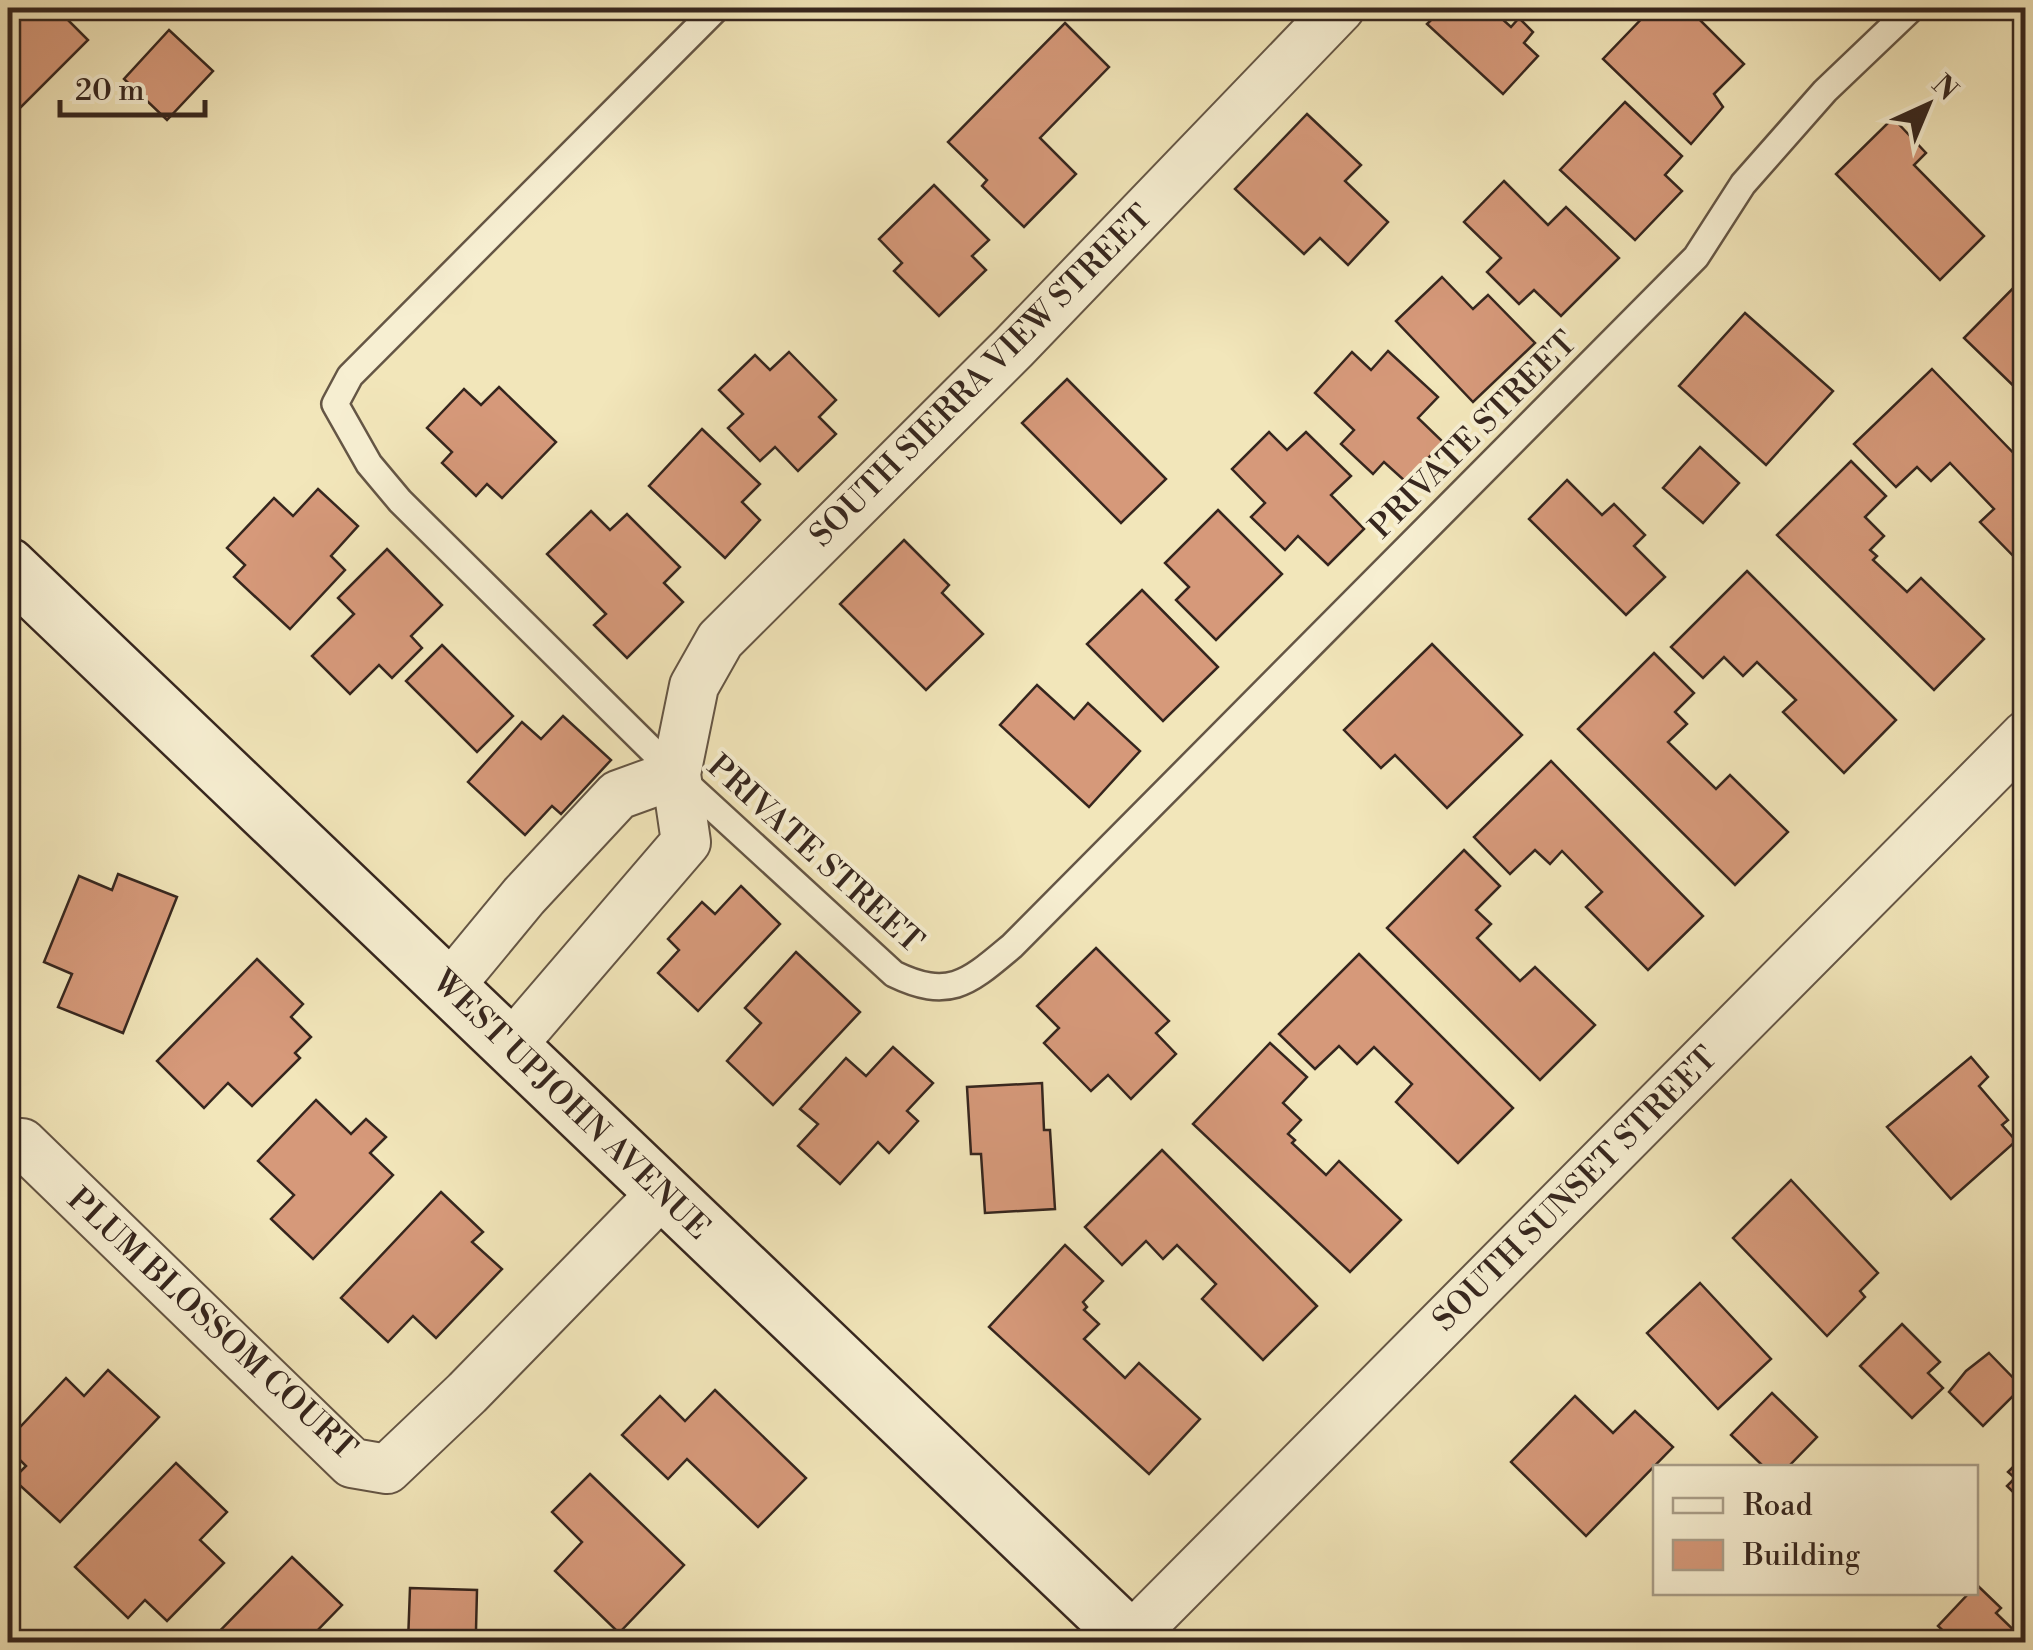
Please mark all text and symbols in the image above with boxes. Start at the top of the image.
scale bar [60,55,205,117]
north arrow [1878,55,1978,155]
text: N [1924,68,1964,108]
text: 20 m [75,72,144,110]
street label: SOUTH SIERRA VIEW STREET [802,197,1160,555]
street label: PRIVATE STREET [1361,323,1585,547]
street label: PRIVATE STREET [699,747,931,961]
street label: WEST UPJOHN AVENUE [423,961,718,1248]
street label: SOUTH SUNSET STREET [1424,1038,1726,1340]
street label: PLUM BLOSSOM COURT [59,1179,365,1469]
legend [1653,1465,1978,1595]
text: Road [1743,1487,1813,1525]
text: Building [1742,1537,1861,1575]

